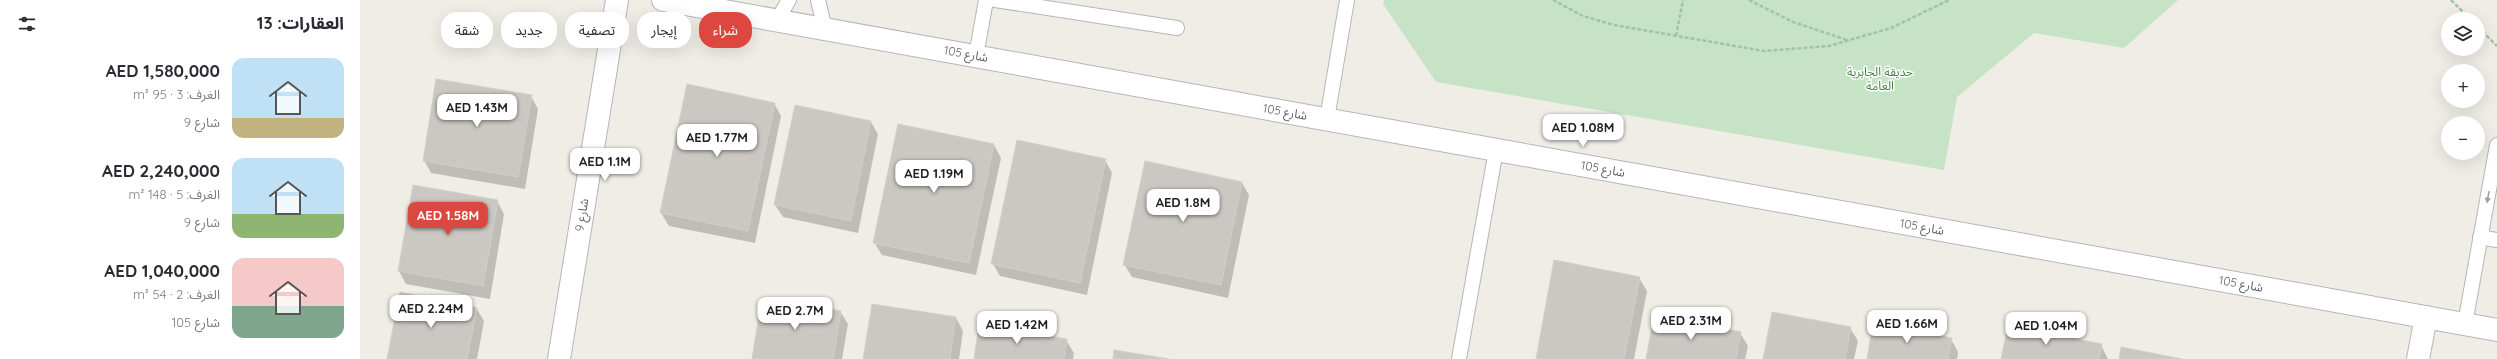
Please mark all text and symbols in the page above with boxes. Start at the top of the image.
text: العقارات: 13 [257,12,344,33]
chip: شقة [441,12,493,48]
chip: جديد [501,12,557,48]
chip: تصفية [565,12,629,48]
chip: إيجار [637,12,691,48]
chip: شراء [699,12,752,48]
map controls [2441,12,2485,160]
button: layers [2441,12,2485,56]
icon: filters [16,13,38,35]
street label: شارع 105 [942,42,989,67]
text: AED 1,580,000 [106,60,220,81]
park label: حديقة الجابرية العامة [1847,64,1913,93]
button: + [2441,64,2485,108]
icon: home [264,74,312,122]
text: الغرف: 3 · 95 m² [133,86,220,102]
pin: AED 1.43M [431,94,523,128]
text: AED 1.43M [446,99,508,115]
street label: شارع 105 [1261,100,1308,125]
text: شارع 9 [184,114,220,130]
pin: AED 1.08M [1537,114,1629,148]
button: − [2441,116,2485,160]
text: AED 1.08M [1552,119,1614,135]
pin: AED 1.77M [671,124,763,158]
text: AED 1.77M [686,129,748,145]
pin: AED 1.1M [564,148,646,182]
text: AED 1.1M [579,153,631,169]
street label: شارع 105 [1579,157,1626,182]
text: AED 2,240,000 [102,160,220,181]
pin: AED 1.19M [888,160,980,194]
text: AED 1.19M [904,165,964,181]
icon: home [264,174,312,222]
text: الغرف: 5 · 148 m² [128,186,220,202]
pin: AED 1.8M [1142,189,1224,223]
one-way arrow [2484,191,2490,204]
text: AED 1.8M [1156,194,1210,210]
street label: شارع 9 [571,197,593,233]
pin: AED 1.58M [402,202,494,236]
text: AED 1.58M [417,207,479,223]
text: شارع 9 [184,214,220,230]
street label: شارع 105 [1898,215,1945,240]
text: AED 1,040,000 [104,260,220,281]
street label: شارع 105 [2217,272,2264,297]
icon: home [264,274,312,322]
text: الغرف: 2 · 54 m² [133,286,220,302]
pin: AED 2.24M [385,295,477,329]
pin: AED 2.7M [754,297,836,331]
text: AED 2.24M [398,300,464,316]
text: AED 2.7M [766,302,824,318]
pin: AED 2.31M [1645,307,1737,341]
pin: AED 1.66M [1861,310,1953,344]
pin: AED 1.42M [971,311,1063,345]
text: AED 2.31M [1660,312,1722,328]
pin: AED 1.04M [2000,312,2092,346]
text: شارع 105 [171,314,220,330]
text: AED 1.66M [1876,315,1938,331]
text: AED 1.42M [986,316,1048,332]
text: AED 1.04M [2014,317,2078,333]

